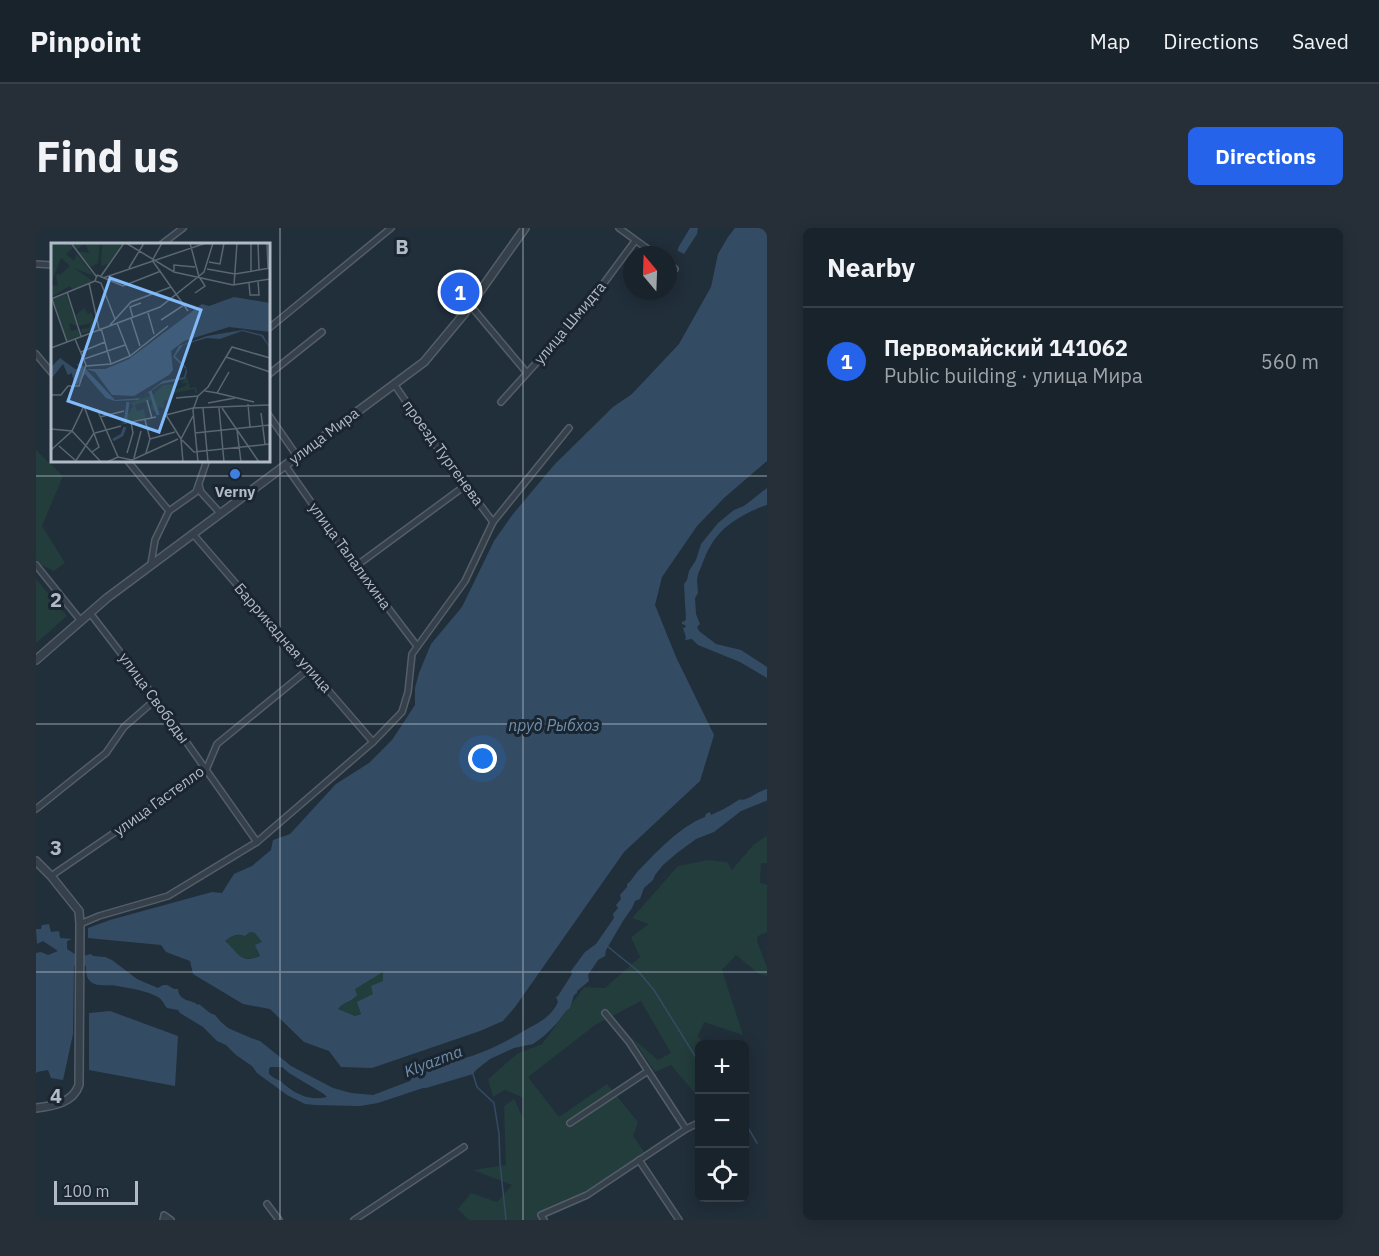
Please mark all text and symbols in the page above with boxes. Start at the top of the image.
text: Pinpoint [30,23,141,60]
text: Map [1090,27,1130,55]
text: Directions [1163,27,1259,55]
text: Saved [1292,27,1349,55]
button: Directions [1188,127,1343,185]
text: Find us [36,129,179,184]
text: B [395,233,409,260]
inset map [51,243,270,462]
north arrow [623,246,677,300]
text: Nearby [827,250,915,284]
pin: 1 [440,270,480,314]
street label: улица Шмидта [530,277,610,368]
text: Первомайский 141062 [884,333,1128,362]
text: 1 [841,348,853,375]
text: 560 m [1261,348,1319,375]
text: Public building · улица Мира [884,362,1143,389]
street label: проезд Тургенева [399,396,488,509]
street label: улица Мира [285,403,362,468]
marker: Verny [228,467,242,481]
place label: Verny [215,482,255,501]
street label: улица Талалихина [305,498,396,613]
street label: Баррикадная улица [231,579,336,696]
text: 2 [50,586,62,613]
street label: улица Свободы [115,648,194,747]
water label: пруд Рыбхоз [508,715,600,735]
your location [468,744,497,773]
street label: улица Гастелло [110,761,208,840]
text: 3 [50,834,62,861]
map controls [695,1040,749,1202]
button: + [695,1040,749,1094]
water label: Klyazma [401,1041,465,1081]
text: 4 [50,1082,62,1109]
button: − [695,1094,749,1148]
button: locate [695,1148,749,1202]
scale bar [54,1178,138,1206]
text: 100 m [63,1181,110,1201]

